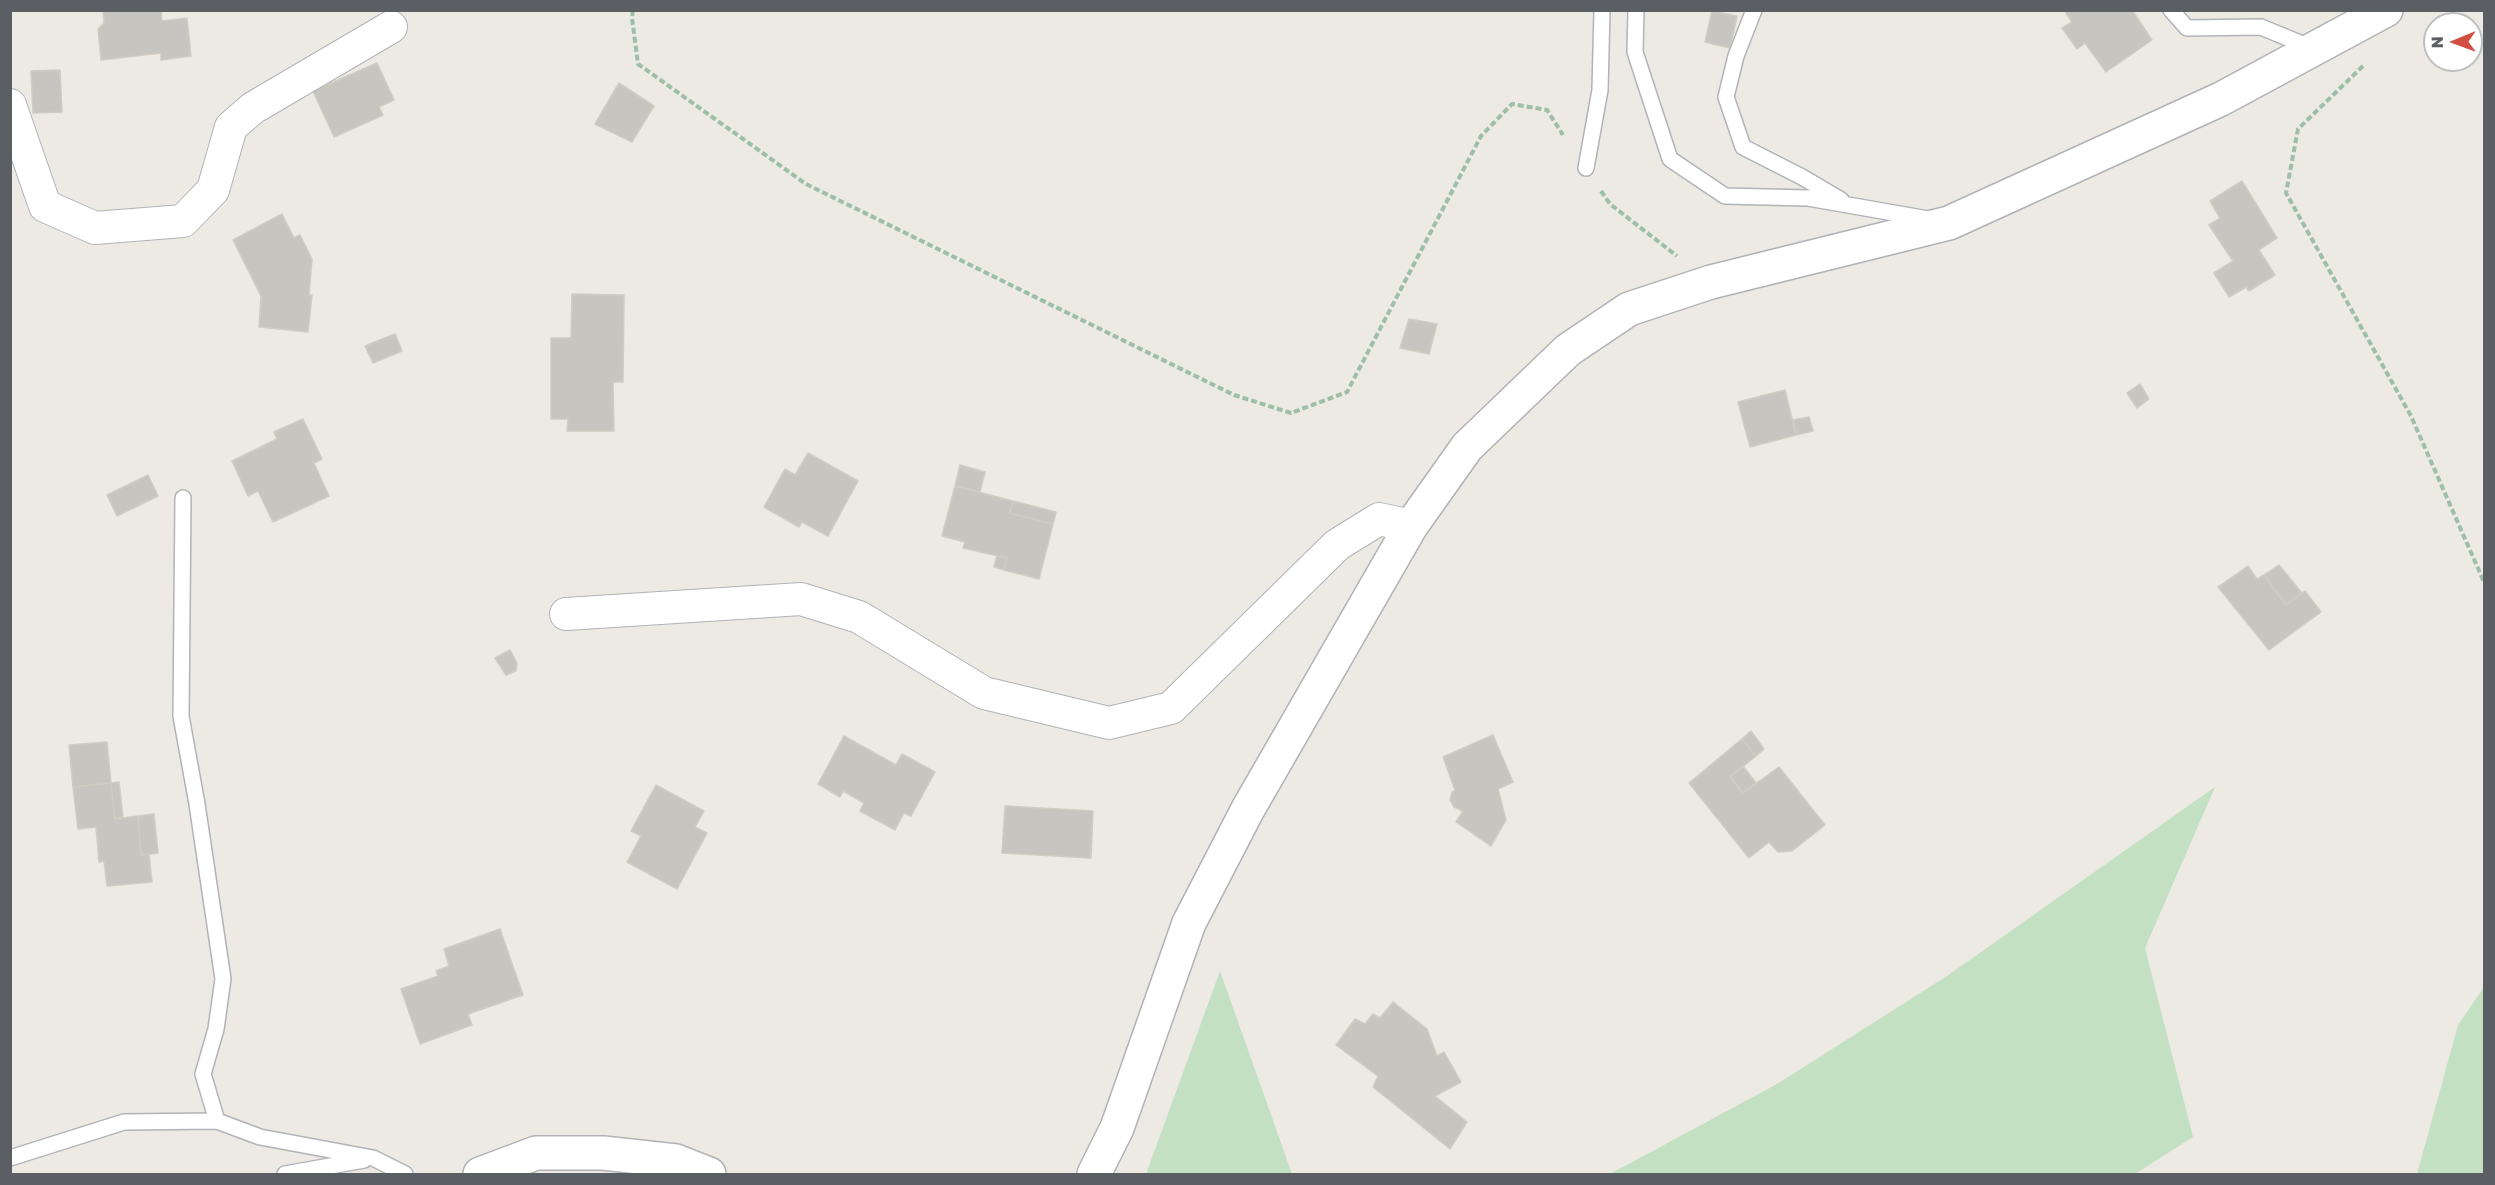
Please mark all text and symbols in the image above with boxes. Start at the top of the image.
north arrow [2423,12,2483,72]
text: N [2427,36,2447,49]

